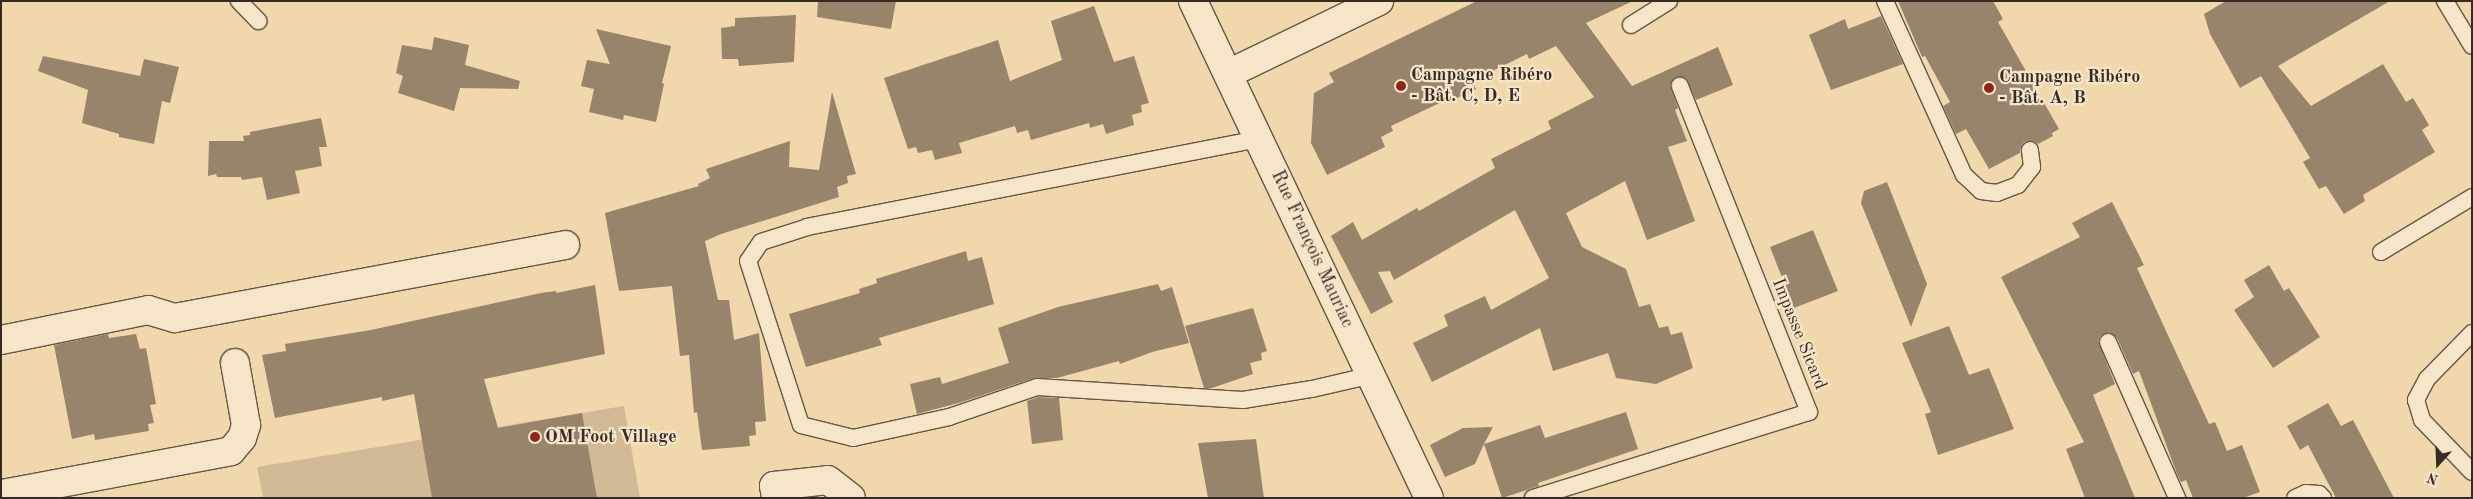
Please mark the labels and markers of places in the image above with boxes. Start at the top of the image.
place label: Campagne Ribéro - Bât. C, D, E [1411,65,1552,108]
place label: Campagne Ribéro - Bât. A, B [1999,67,2140,110]
marker: Campagne Ribéro - Bât. C, D, E [1395,80,1407,92]
marker: Campagne Ribéro - Bât. A, B [1983,82,1995,94]
place label: OM Foot Village [545,426,677,448]
marker: OM Foot Village [529,431,541,443]

